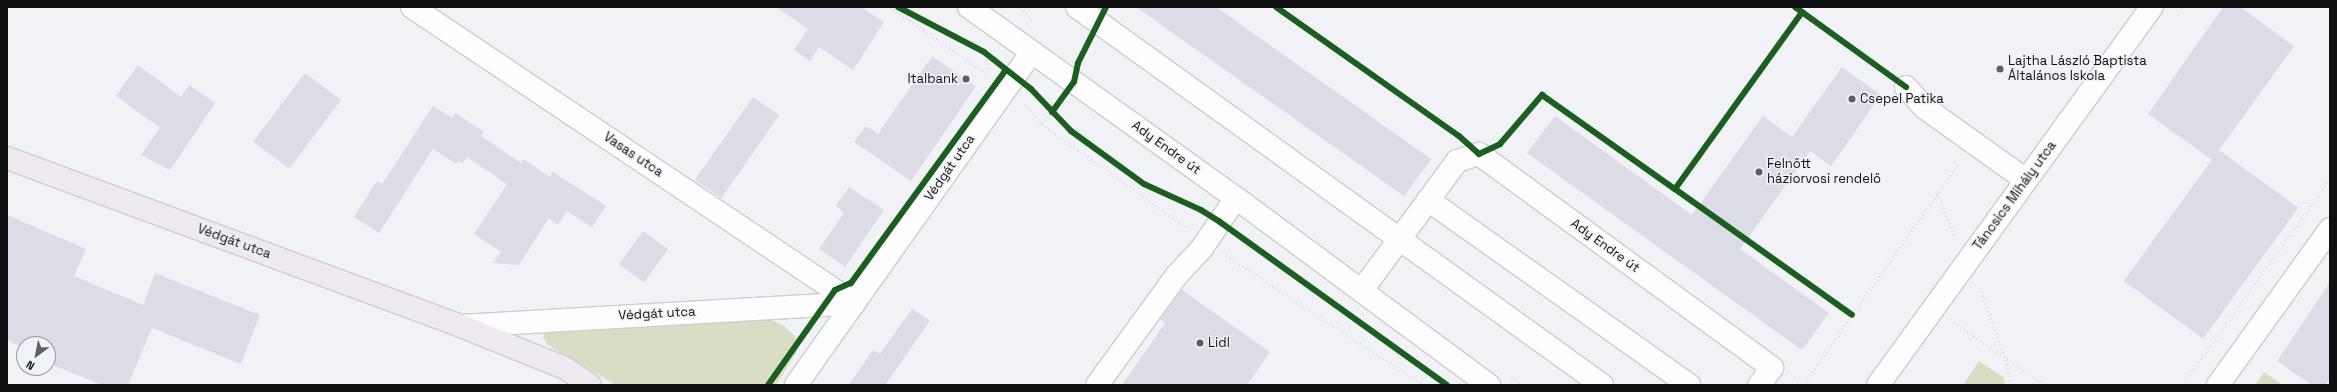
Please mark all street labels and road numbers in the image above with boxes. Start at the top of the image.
street label: Ady Endre út [1129,118,1203,178]
street label: Vasas utca [600,129,666,181]
street label: Védgát utca [921,132,979,204]
street label: Táncsics Mihály utca [1970,138,2060,254]
street label: Ady Endre út [1568,216,1642,276]
street label: Védgát utca [195,221,273,263]
street label: Védgát utca [618,304,696,324]

